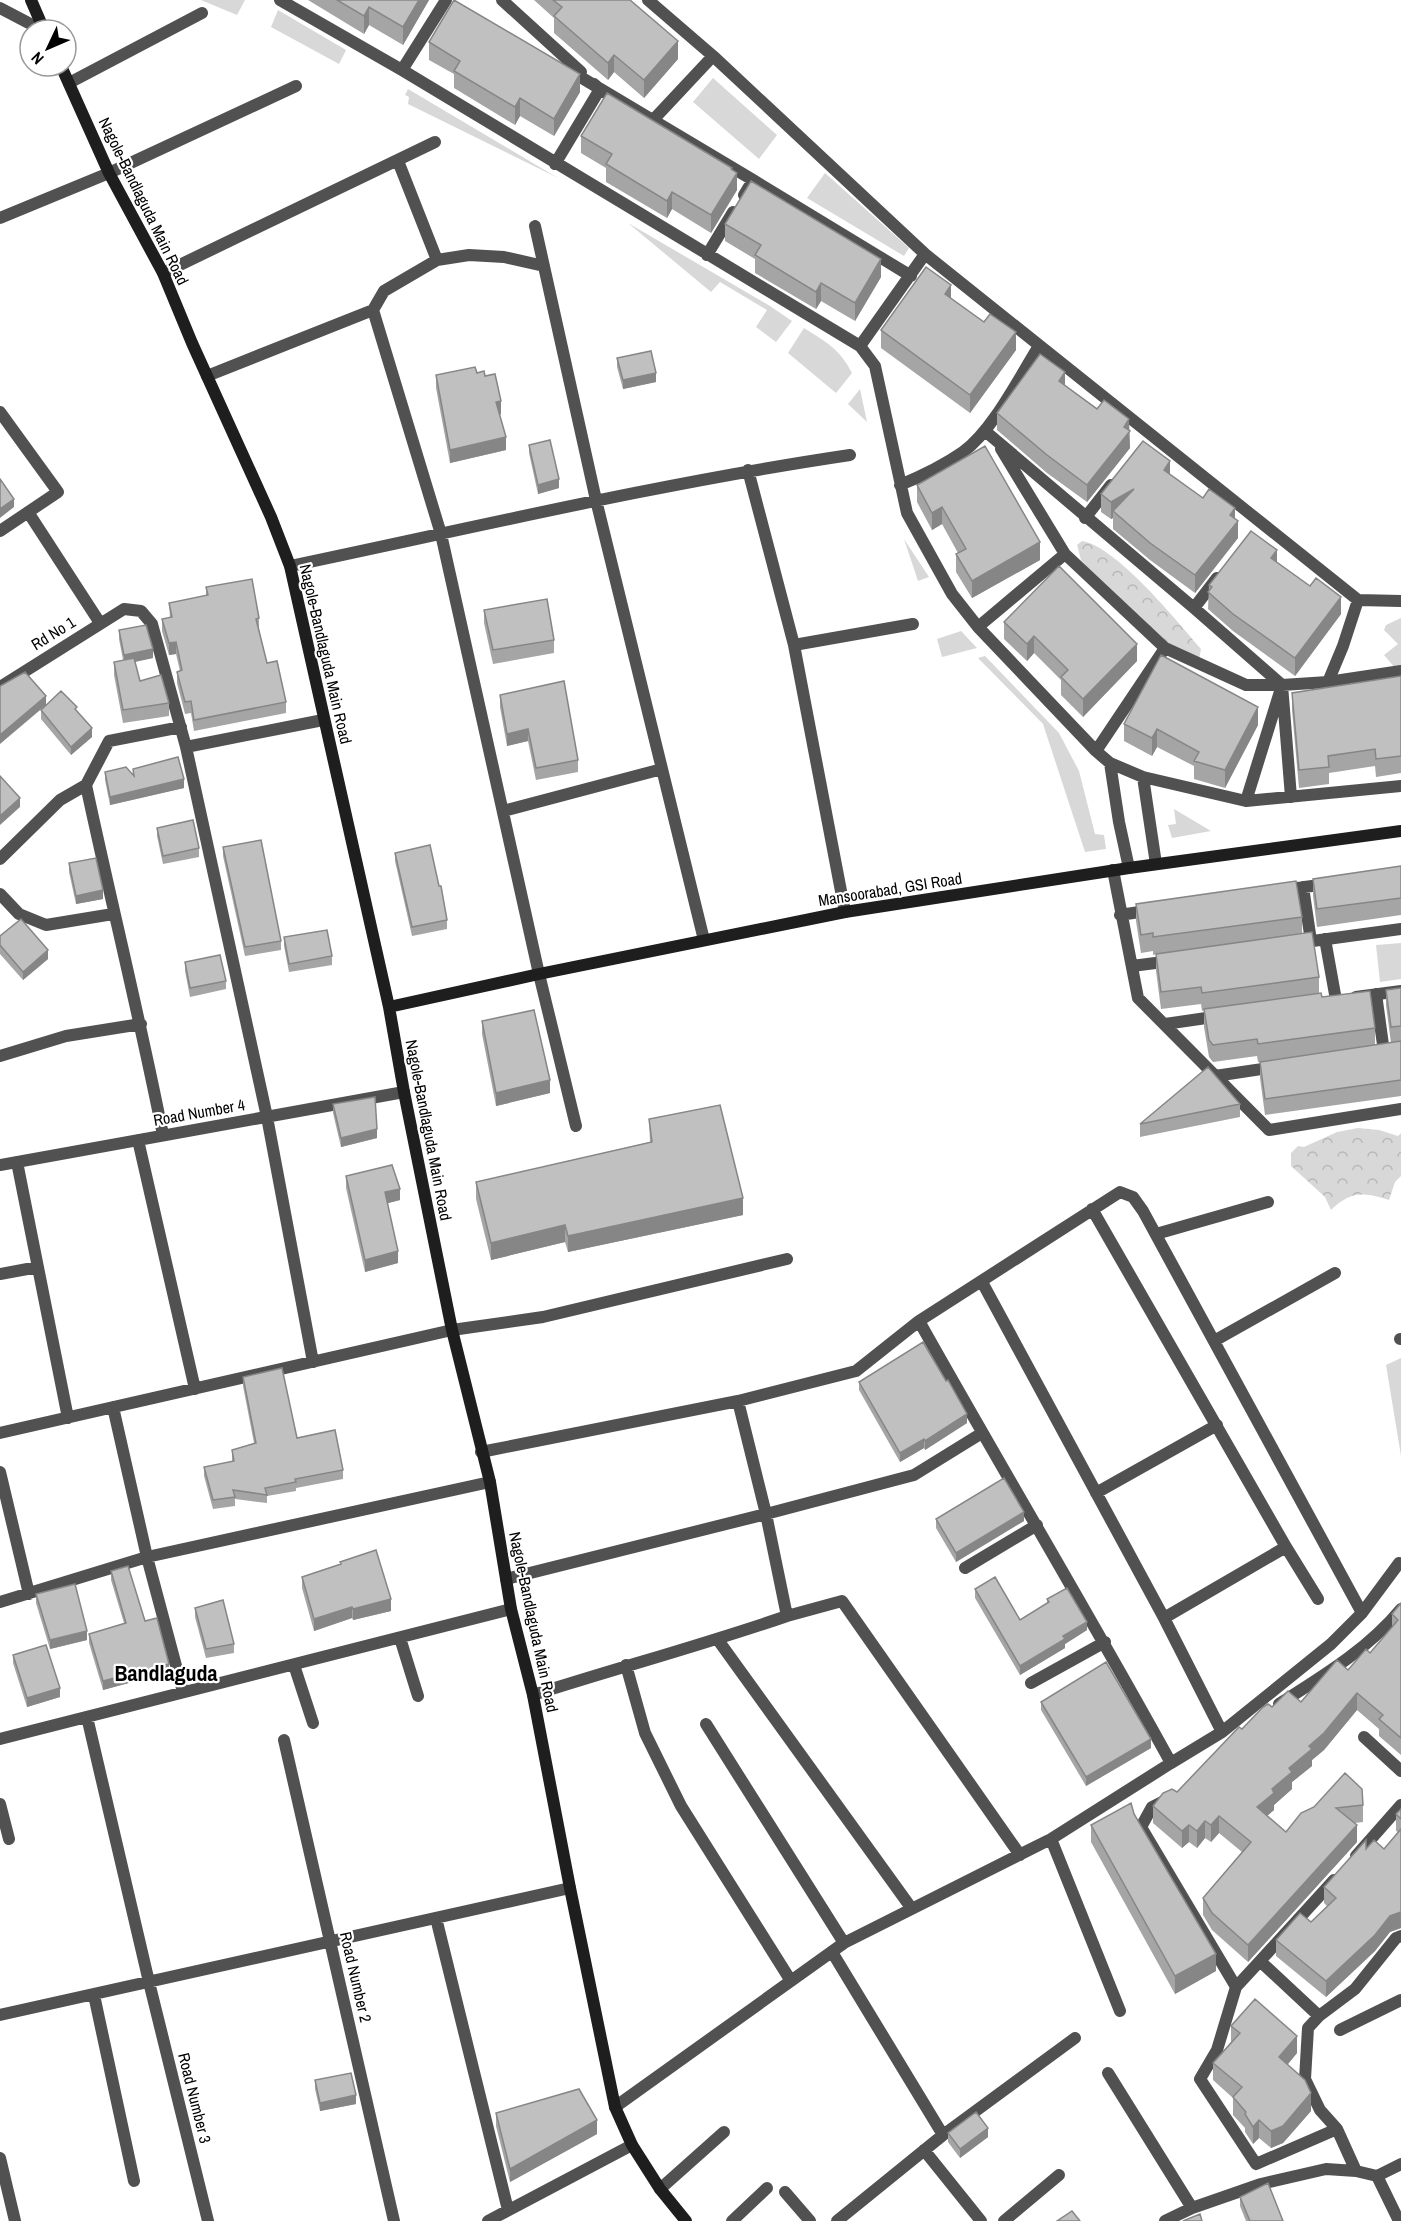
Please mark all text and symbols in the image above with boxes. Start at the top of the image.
north arrow [18,18,78,78]
text: N [26,47,48,69]
street label: Nagole-Bandlaguda Main Road [94,114,194,288]
street label: Nagole-Bandlaguda Main Road [295,562,357,746]
street label: Rd No 1 [27,611,80,655]
street label: Mansoorabad, GSI Road [817,867,963,911]
street label: Nagole-Bandlaguda Main Road [401,1038,457,1222]
street label: Road Number 4 [151,1093,247,1131]
street label: Nagole-Bandlaguda Main Road [504,1530,564,1714]
district label: Bandlaguda [114,1658,218,1688]
street label: Road Number 2 [335,1929,377,2025]
street label: Road Number 3 [173,2050,217,2146]

